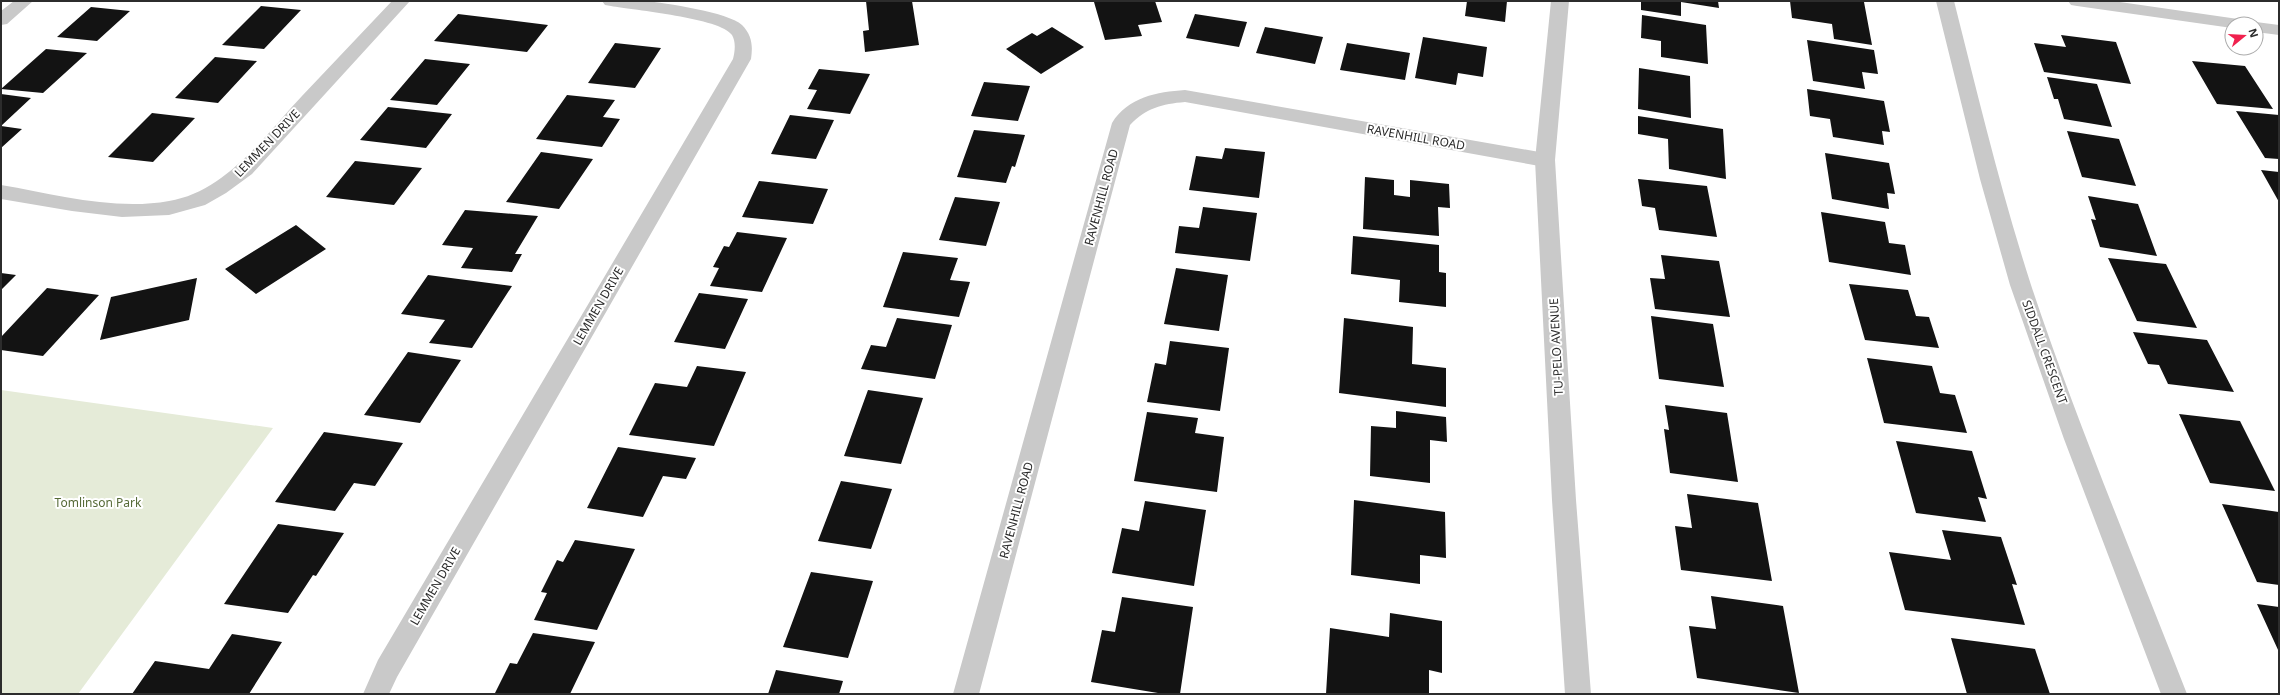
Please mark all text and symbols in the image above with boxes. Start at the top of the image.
north arrow [2224,16,2264,56]
text: N [2245,26,2263,39]
street label: LEMMEN DRIVE [230,106,304,180]
street label: RAVENHILL ROAD [1366,120,1467,154]
street label: RAVENHILL ROAD [1080,147,1122,247]
street label: LEMMEN DRIVE [569,264,627,348]
street label: TU-PELO AVENUE [1545,298,1567,396]
street label: SIDDALL CRESCENT [2018,298,2072,407]
street label: RAVENHILL ROAD [995,460,1037,560]
park label: Tomlinson Park [55,494,142,511]
street label: LEMMEN DRIVE [406,544,464,628]

